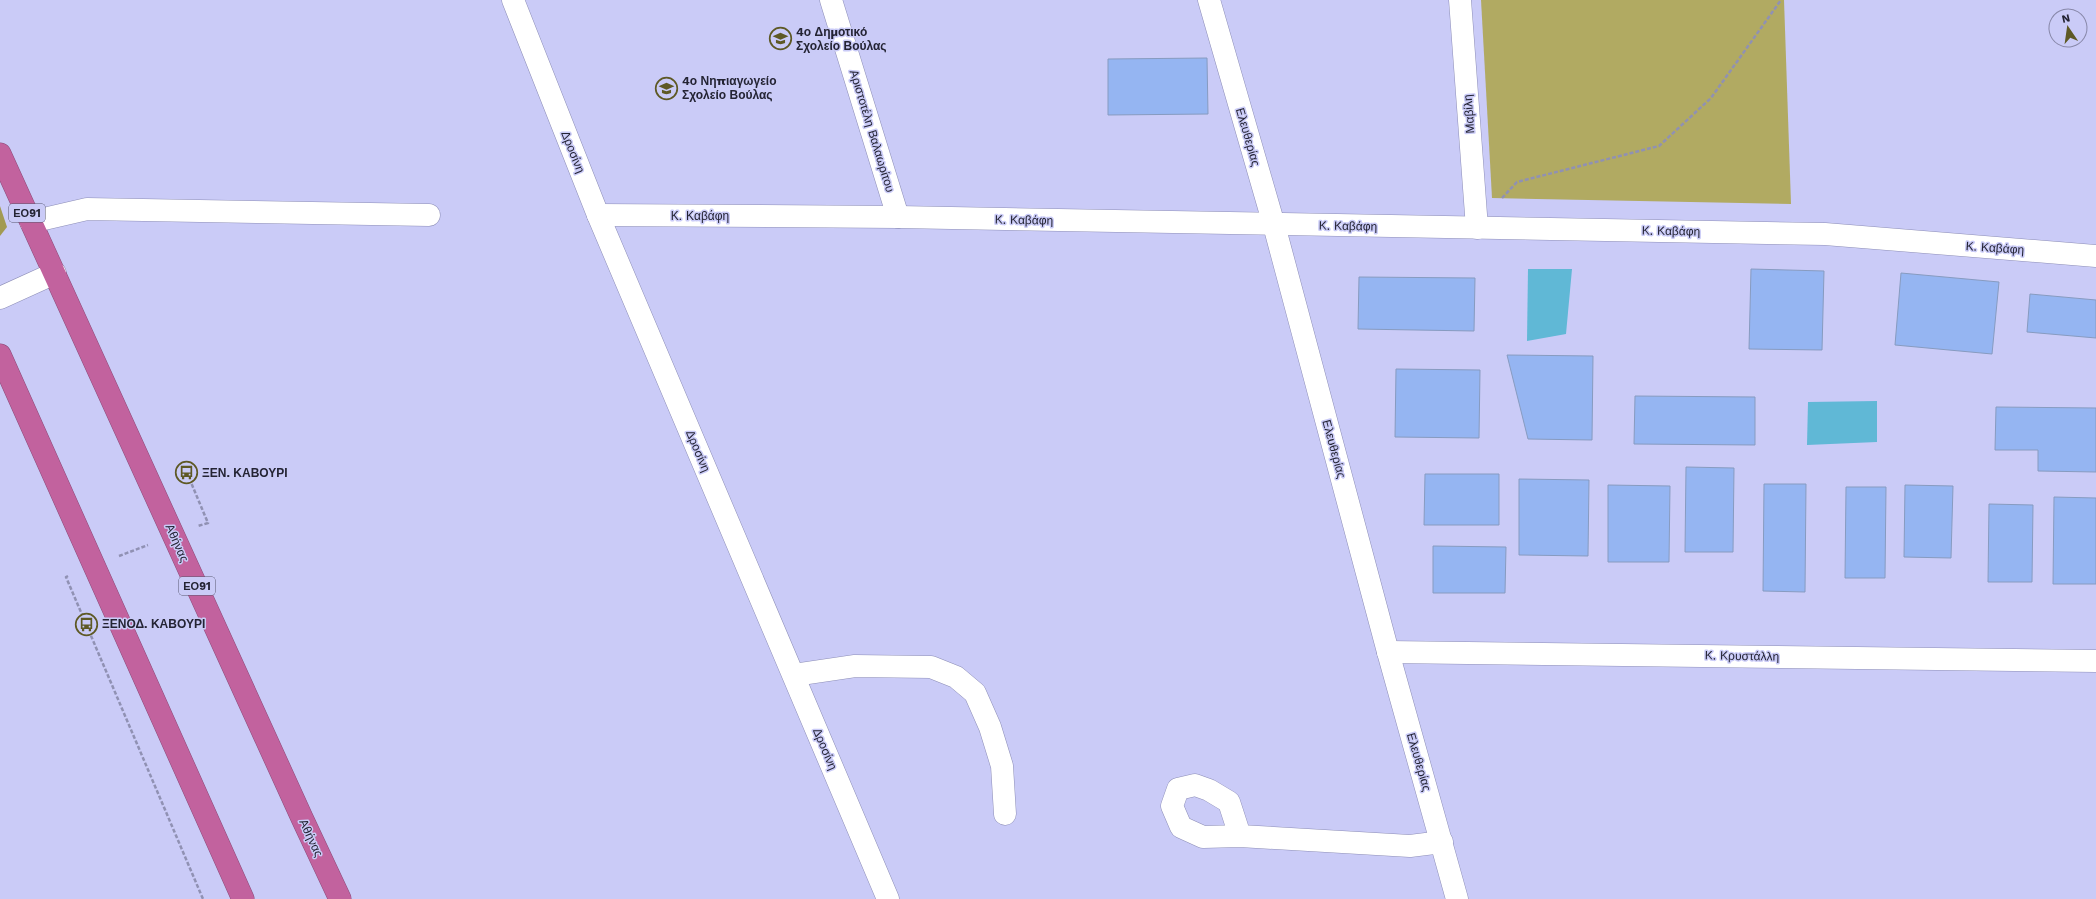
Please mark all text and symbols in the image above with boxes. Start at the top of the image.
north arrow [2048,8,2088,48]
text: N [2060,11,2071,26]
place label: 4ο Δημοτικό Σχολείο Βούλας [796,25,887,53]
school or university icon: 4ο Δημοτικό Σχολείο Βούλας [767,26,793,52]
street label: Αριστοτέλη Βαλαωρίτου [847,68,897,194]
place label: 4ο Νηπιαγωγείο Σχολείο Βούλας [682,74,777,102]
school or university icon: 4ο Νηπιαγωγείο Σχολείο Βούλας [653,75,679,101]
street label: Μαβίλη [1461,94,1477,134]
street label: Ελευθερίας [1233,106,1263,168]
street label: Δροσίνη [558,129,588,175]
road number: ΕΟ91 [9,204,45,222]
street label: Κ. Καβάφη [671,209,729,223]
street label: Κ. Καβάφη [995,212,1053,228]
street label: Κ. Καβάφη [1319,218,1377,234]
street label: Κ. Καβάφη [1642,223,1700,239]
street label: Κ. Καβάφη [1965,239,2025,257]
street label: Ελευθερίας [1319,418,1349,480]
street label: Δροσίνη [683,428,713,474]
bus stop icon: ΞΕΝ. ΚΑΒΟΥΡΙ [174,460,200,486]
place label: ΞΕΝ. ΚΑΒΟΥΡΙ [202,466,288,480]
street label: Αθήνας [162,522,192,564]
road number: ΕΟ91 [179,577,215,595]
bus stop icon: ΞΕΝΟΔ. ΚΑΒΟΥΡΙ [73,611,99,637]
place label: ΞΕΝΟΔ. ΚΑΒΟΥΡΙ [102,617,205,631]
street label: Κ. Κρυστάλλη [1705,648,1779,664]
street label: Δροσίνη [810,726,840,772]
street label: Ελευθερίας [1404,731,1434,793]
street label: Αθήνας [296,817,326,859]

